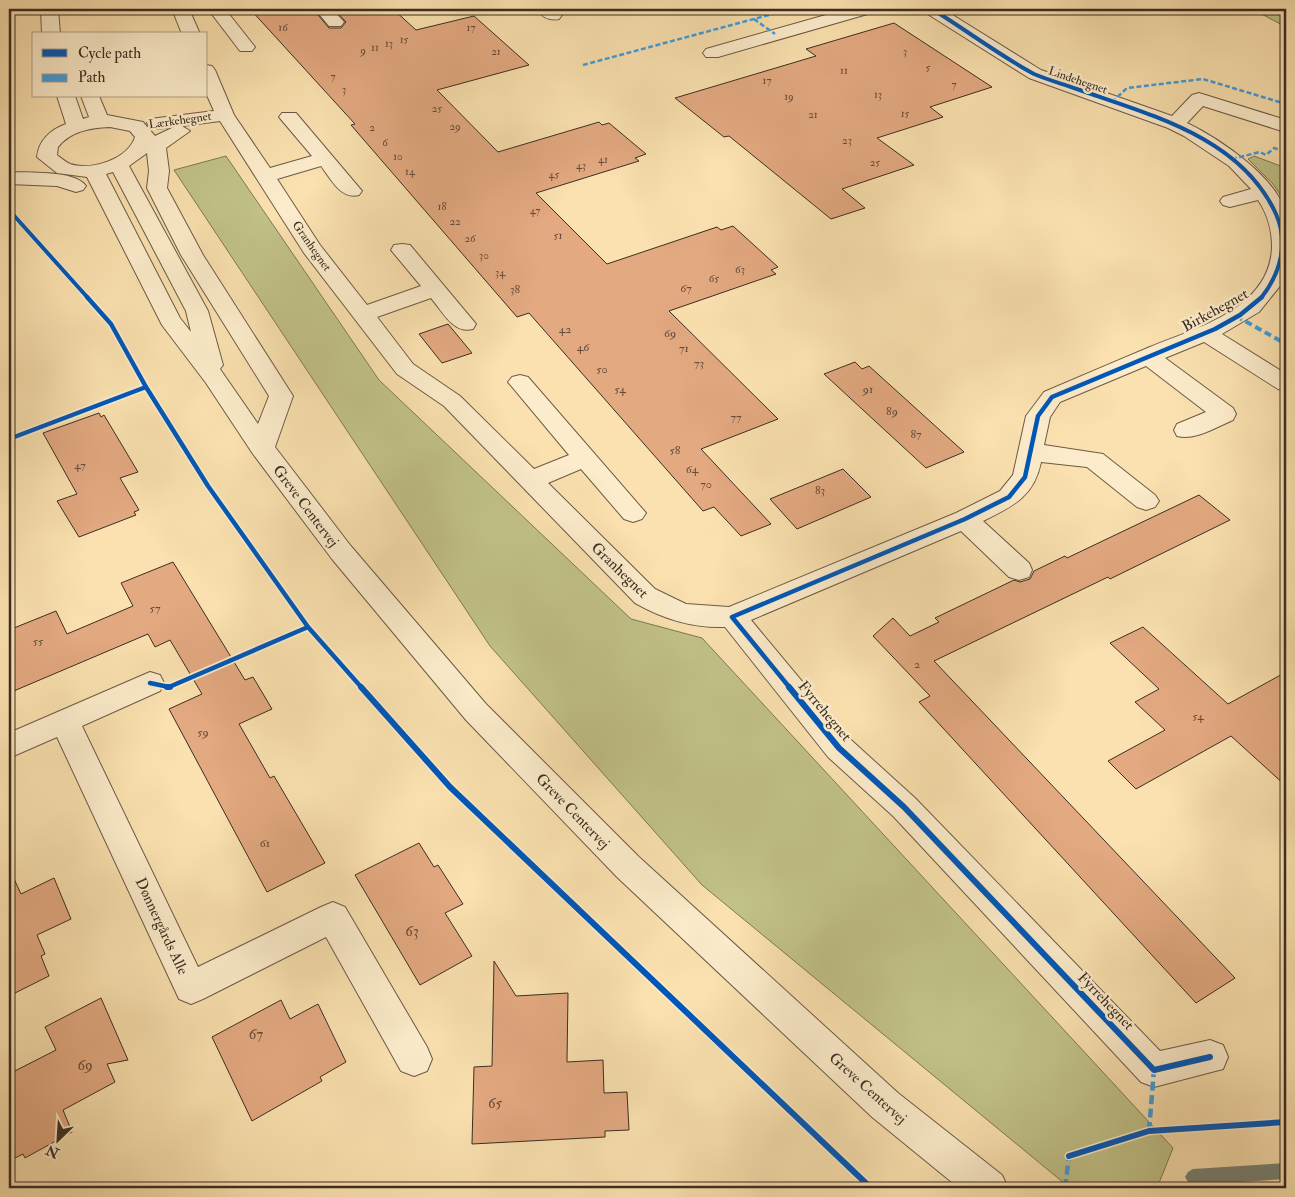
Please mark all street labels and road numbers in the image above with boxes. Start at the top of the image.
street label: Lindehegnet [1046,63,1109,98]
street label: Lærkehegnet [148,109,213,132]
street label: Granhegnet [289,218,334,274]
street label: Birkehegnet [1179,284,1252,336]
street label: Greve Centervej [269,461,343,551]
street label: Granhegnet [587,538,652,602]
street label: Fyrrehegnet [794,677,856,746]
street label: Greve Centervej [532,769,614,853]
street label: Dønnergårds Alle [131,875,192,978]
street label: Fyrrehegnet [1073,968,1138,1034]
street label: Greve Centervej [825,1049,910,1128]

